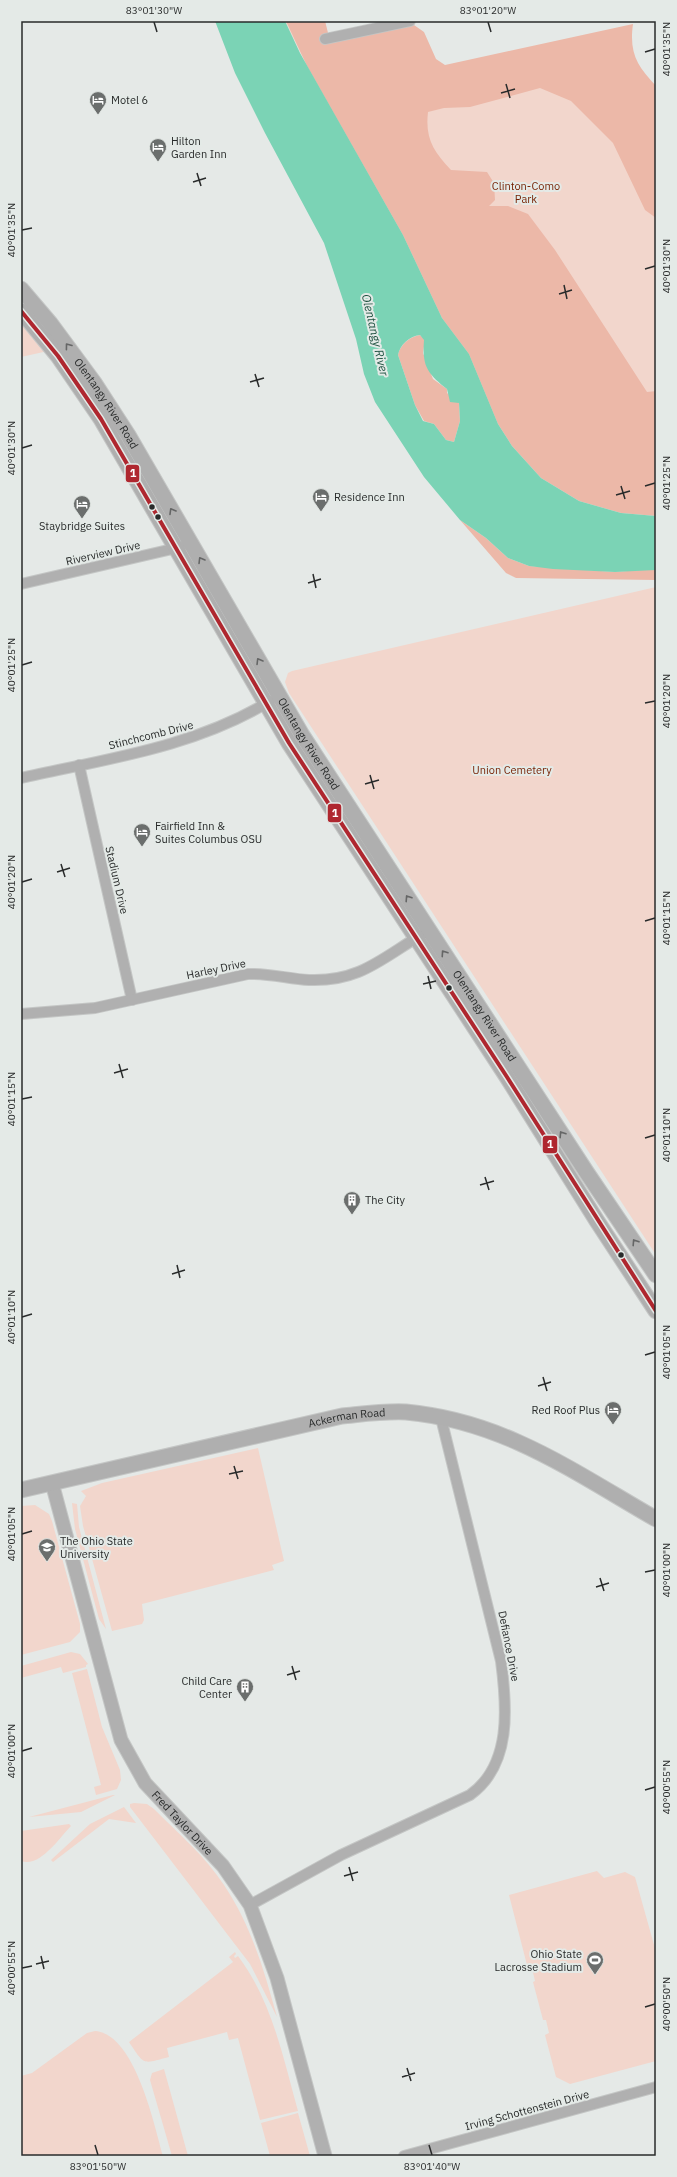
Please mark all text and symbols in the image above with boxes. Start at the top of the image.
text: 83°01'30"W [126,4,182,17]
text: 83°01'20"W [460,4,516,17]
text: 40°01'35"N [660,22,673,76]
hotel icon: Motel 6 [88,90,108,115]
place label: Motel 6 [111,93,148,107]
place label: Hilton Garden Inn [171,134,227,161]
hotel icon: Hilton Garden Inn [148,137,168,162]
park label: Clinton-Como Park [492,179,560,206]
text: 40°01'35"N [5,203,18,257]
text: 40°01'30"N [660,239,673,293]
water label: Olentangy River [359,292,392,378]
one-way arrow [66,344,73,351]
street label: Olentangy River Road [71,355,142,451]
text: 40°01'30"N [5,421,18,475]
text: 40°01'25"N [660,456,673,510]
line badge: 1 [125,464,140,483]
text: 1 [130,466,137,480]
hotel icon: Residence Inn [311,487,331,512]
place label: Residence Inn [334,490,405,504]
hotel icon: Staybridge Suites [72,494,92,519]
unlabelled marker [147,502,157,512]
one-way arrow [169,508,176,515]
unlabelled marker [153,512,163,522]
place label: Staybridge Suites [39,519,125,533]
street label: Riverview Drive [64,538,142,568]
one-way arrow [198,558,205,565]
text: 40°01'25"N [5,638,18,692]
one-way arrow [256,658,264,665]
text: 40°01'20"N [660,674,673,728]
street label: Olentangy River Road [275,695,343,793]
street label: Stinchcomb Drive [107,718,195,752]
park label: Union Cemetery [472,763,552,777]
line badge: 1 [327,803,342,823]
text: 1 [332,806,339,820]
place label: Fairfield Inn & Suites Columbus OSU [155,819,262,846]
hotel icon: Fairfield Inn & Suites Columbus OSU [132,822,152,847]
street label: Stadium Drive [102,845,132,915]
text: 40°01'20"N [5,855,18,909]
text: 40°01'15"N [660,891,673,945]
one-way arrow [405,895,413,902]
one-way arrow [441,950,449,957]
street label: Harley Drive [185,956,247,982]
street label: Olentangy River Road [450,967,520,1064]
unlabelled marker [444,983,454,993]
text: 40°01'15"N [5,1072,18,1126]
text: 40°01'10"N [660,1108,673,1162]
one-way arrow [560,1131,567,1138]
line badge: 1 [542,1135,558,1154]
text: 1 [547,1137,554,1151]
building icon: The City [342,1190,362,1215]
place label: The City [365,1193,406,1207]
one-way arrow [632,1239,639,1246]
unlabelled marker [616,1250,626,1260]
text: 40°01'10"N [5,1290,18,1344]
text: 40°01'05"N [660,1325,673,1379]
hotel icon: Red Roof Plus [603,1400,623,1425]
place label: Red Roof Plus [532,1403,600,1417]
street label: Ackerman Road [307,1405,386,1431]
text: 40°01'05"N [5,1507,18,1561]
place label: The Ohio State University [60,1534,133,1561]
school or university icon: The Ohio State University [37,1537,57,1562]
text: 40°01'00"N [660,1543,673,1597]
street label: Defiance Drive [495,1610,523,1682]
place label: Child Care Center [181,1674,232,1701]
building icon: Child Care Center [235,1677,255,1702]
text: 40°01'00"N [5,1724,18,1778]
text: 40°00'55"N [660,1760,673,1814]
street label: Fred Taylor Drive [149,1788,216,1858]
text: 40°00'55"N [5,1941,18,1995]
place label: Ohio State Lacrosse Stadium [495,1947,582,1974]
sports icon: Ohio State Lacrosse Stadium [585,1950,605,1975]
text: 40°00'50"N [660,1977,673,2031]
street label: Irving Schottenstein Drive [463,2087,591,2133]
text: 83°01'50"W [70,2160,126,2173]
text: 83°01'40"W [404,2160,460,2173]

